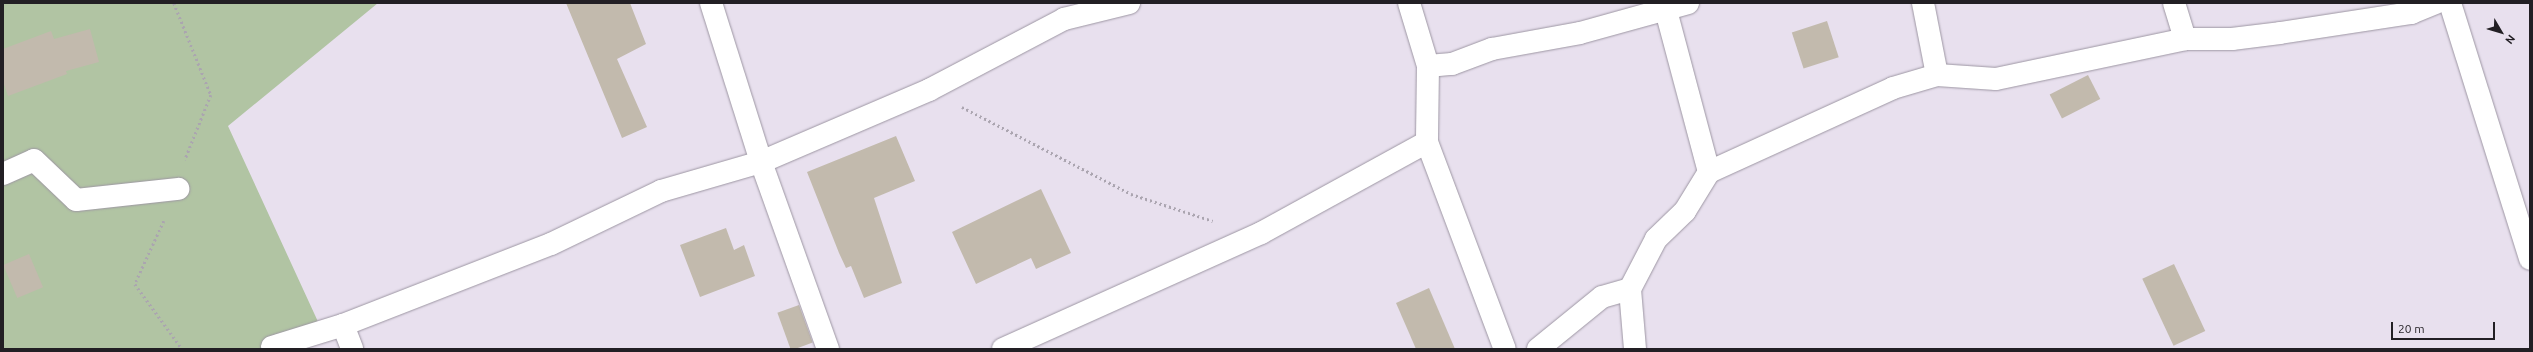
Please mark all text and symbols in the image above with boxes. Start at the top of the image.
north arrow [2481,12,2521,52]
text: N [2503,32,2518,46]
scale bar [2393,314,2497,340]
text: 20 m [2398,322,2425,335]

